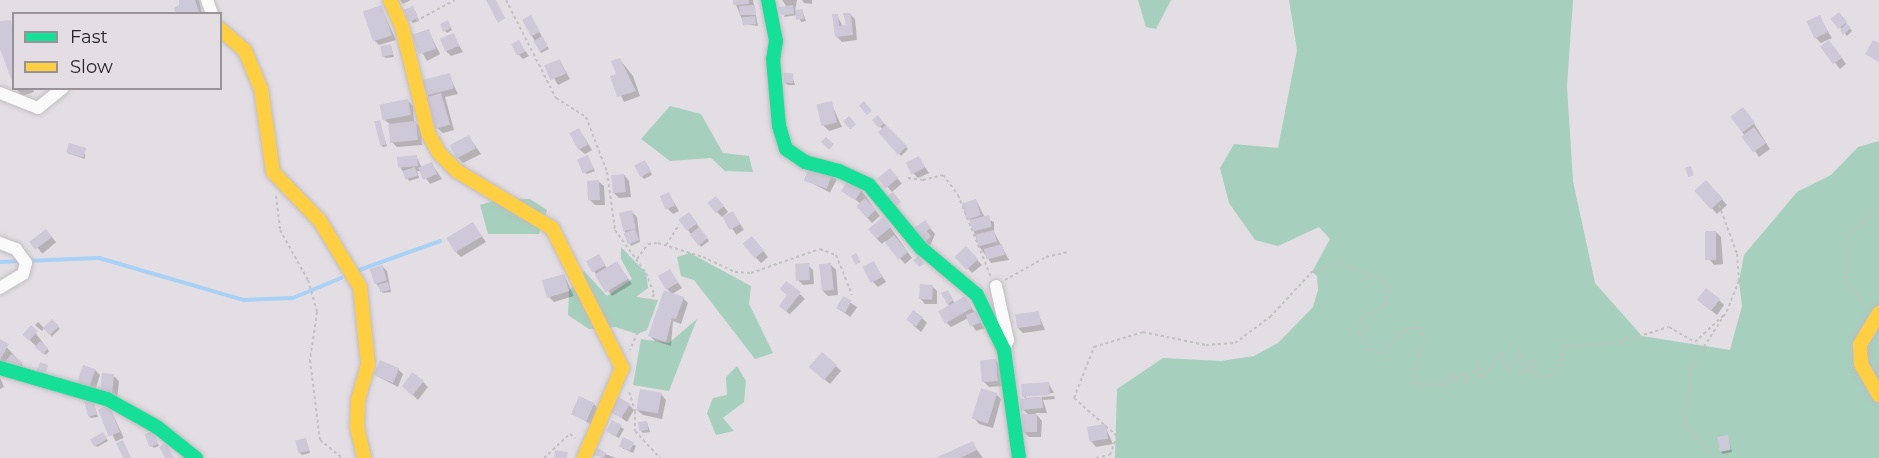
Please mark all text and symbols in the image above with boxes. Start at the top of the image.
legend [12,12,222,90]
text: Fast [70,26,108,48]
text: Slow [70,56,113,78]

